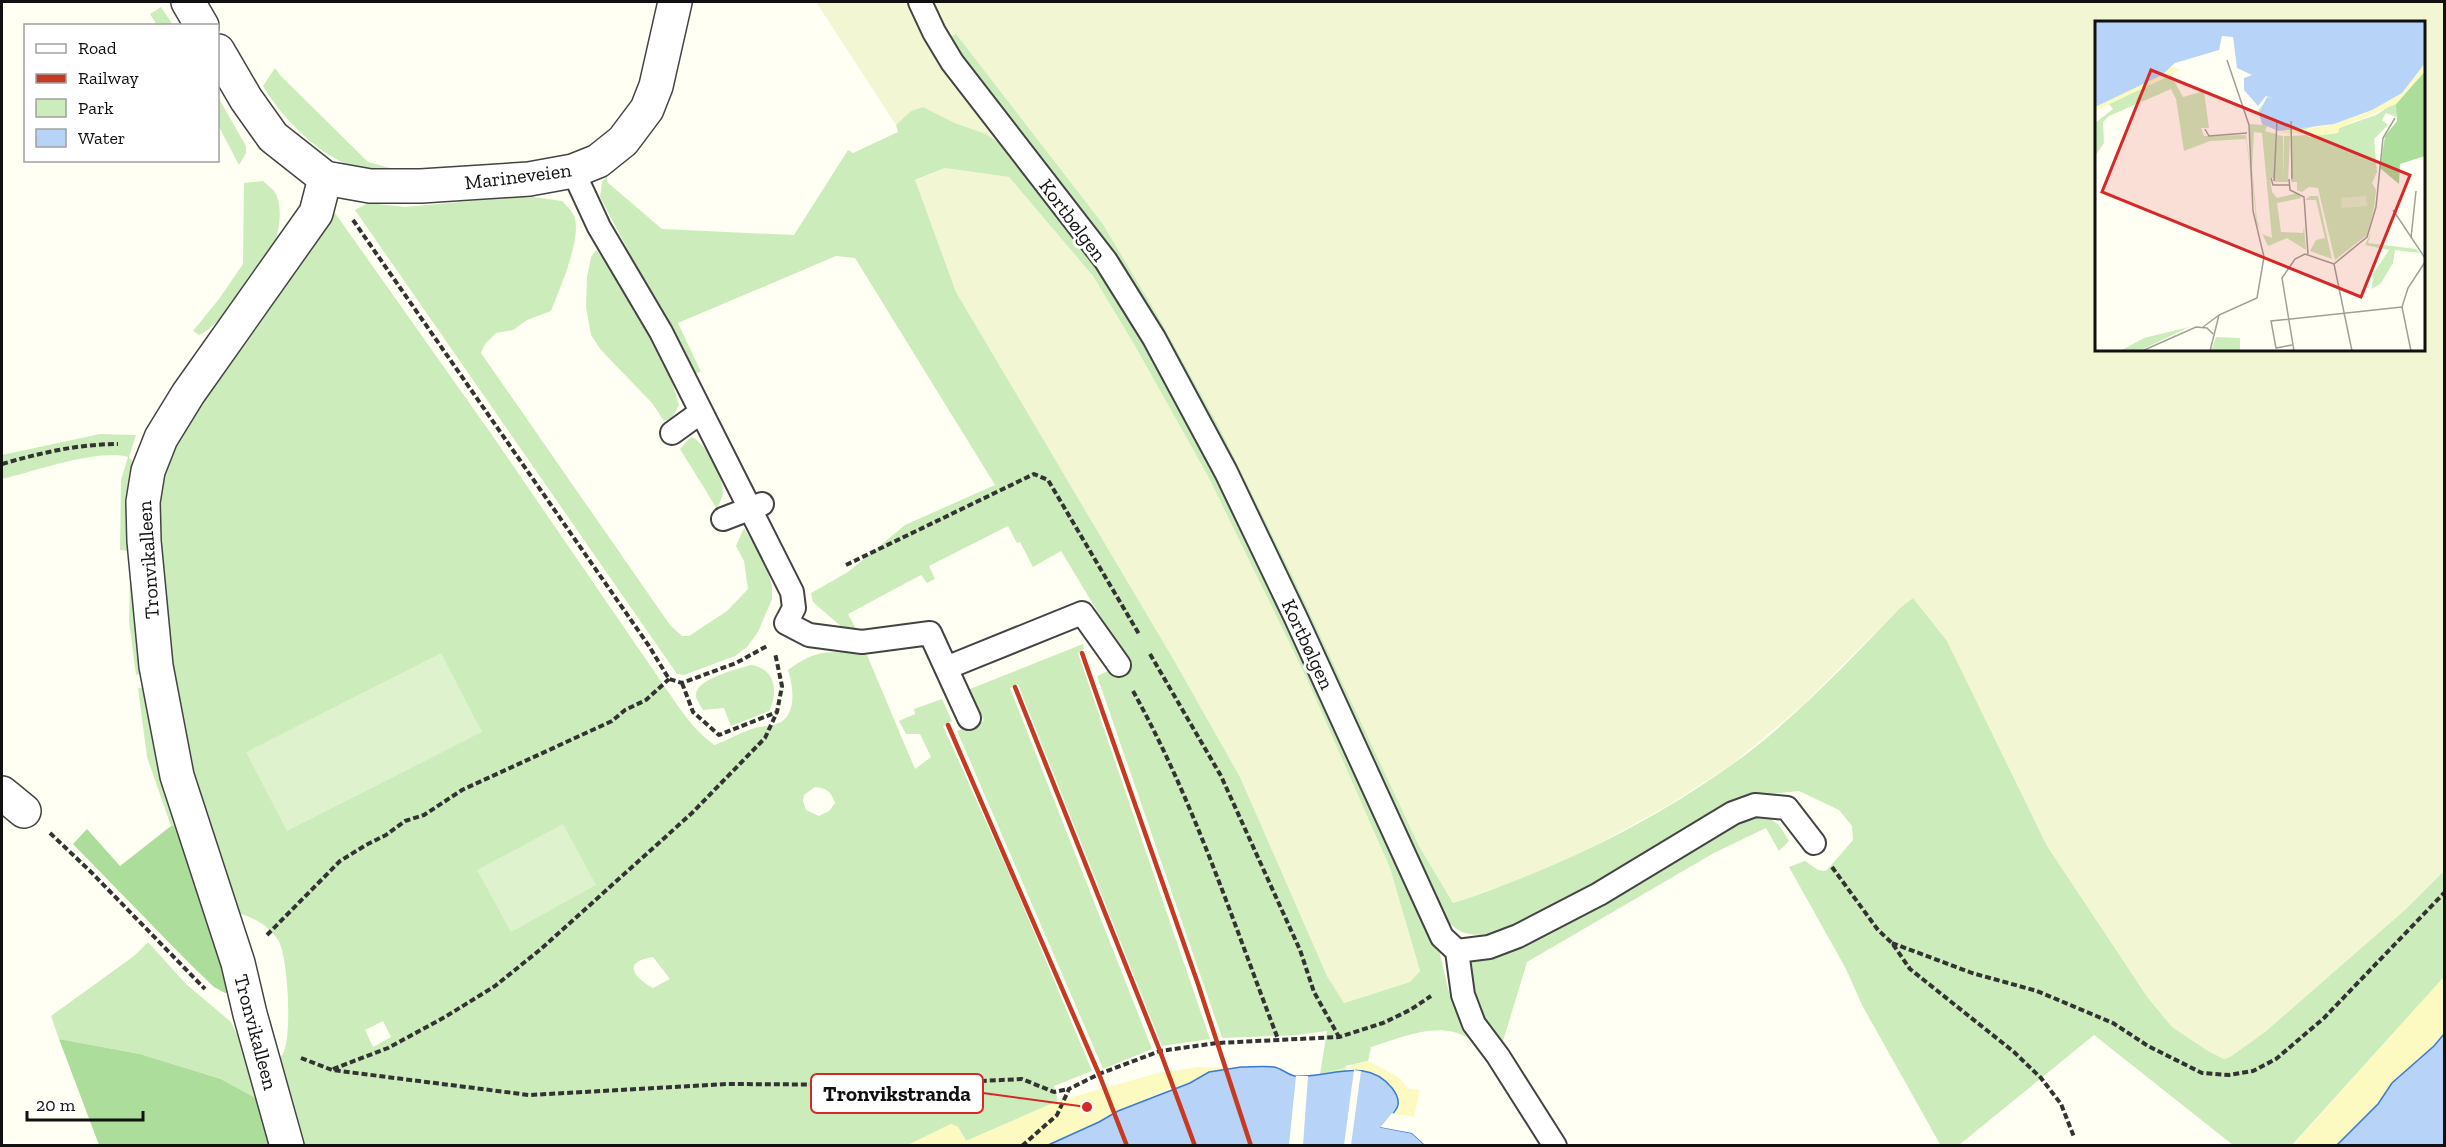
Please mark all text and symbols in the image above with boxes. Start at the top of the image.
inset map [2095,21,2425,351]
legend [24,24,219,162]
text: Road [78,37,117,59]
text: Railway [78,67,140,89]
text: Park [78,97,114,119]
text: Water [78,127,125,149]
street label: Marineveien [463,157,573,194]
street label: Kortbølgen [1034,174,1112,266]
street label: Tronvikalleen [132,500,164,620]
street label: Kortbølgen [1277,595,1340,693]
street label: Tronvikalleen [229,972,283,1093]
callout: Tronvikstranda [811,1074,983,1113]
text: Tronvikstranda [823,1081,971,1106]
scale bar [27,1084,142,1122]
text: 20 m [36,1094,76,1116]

